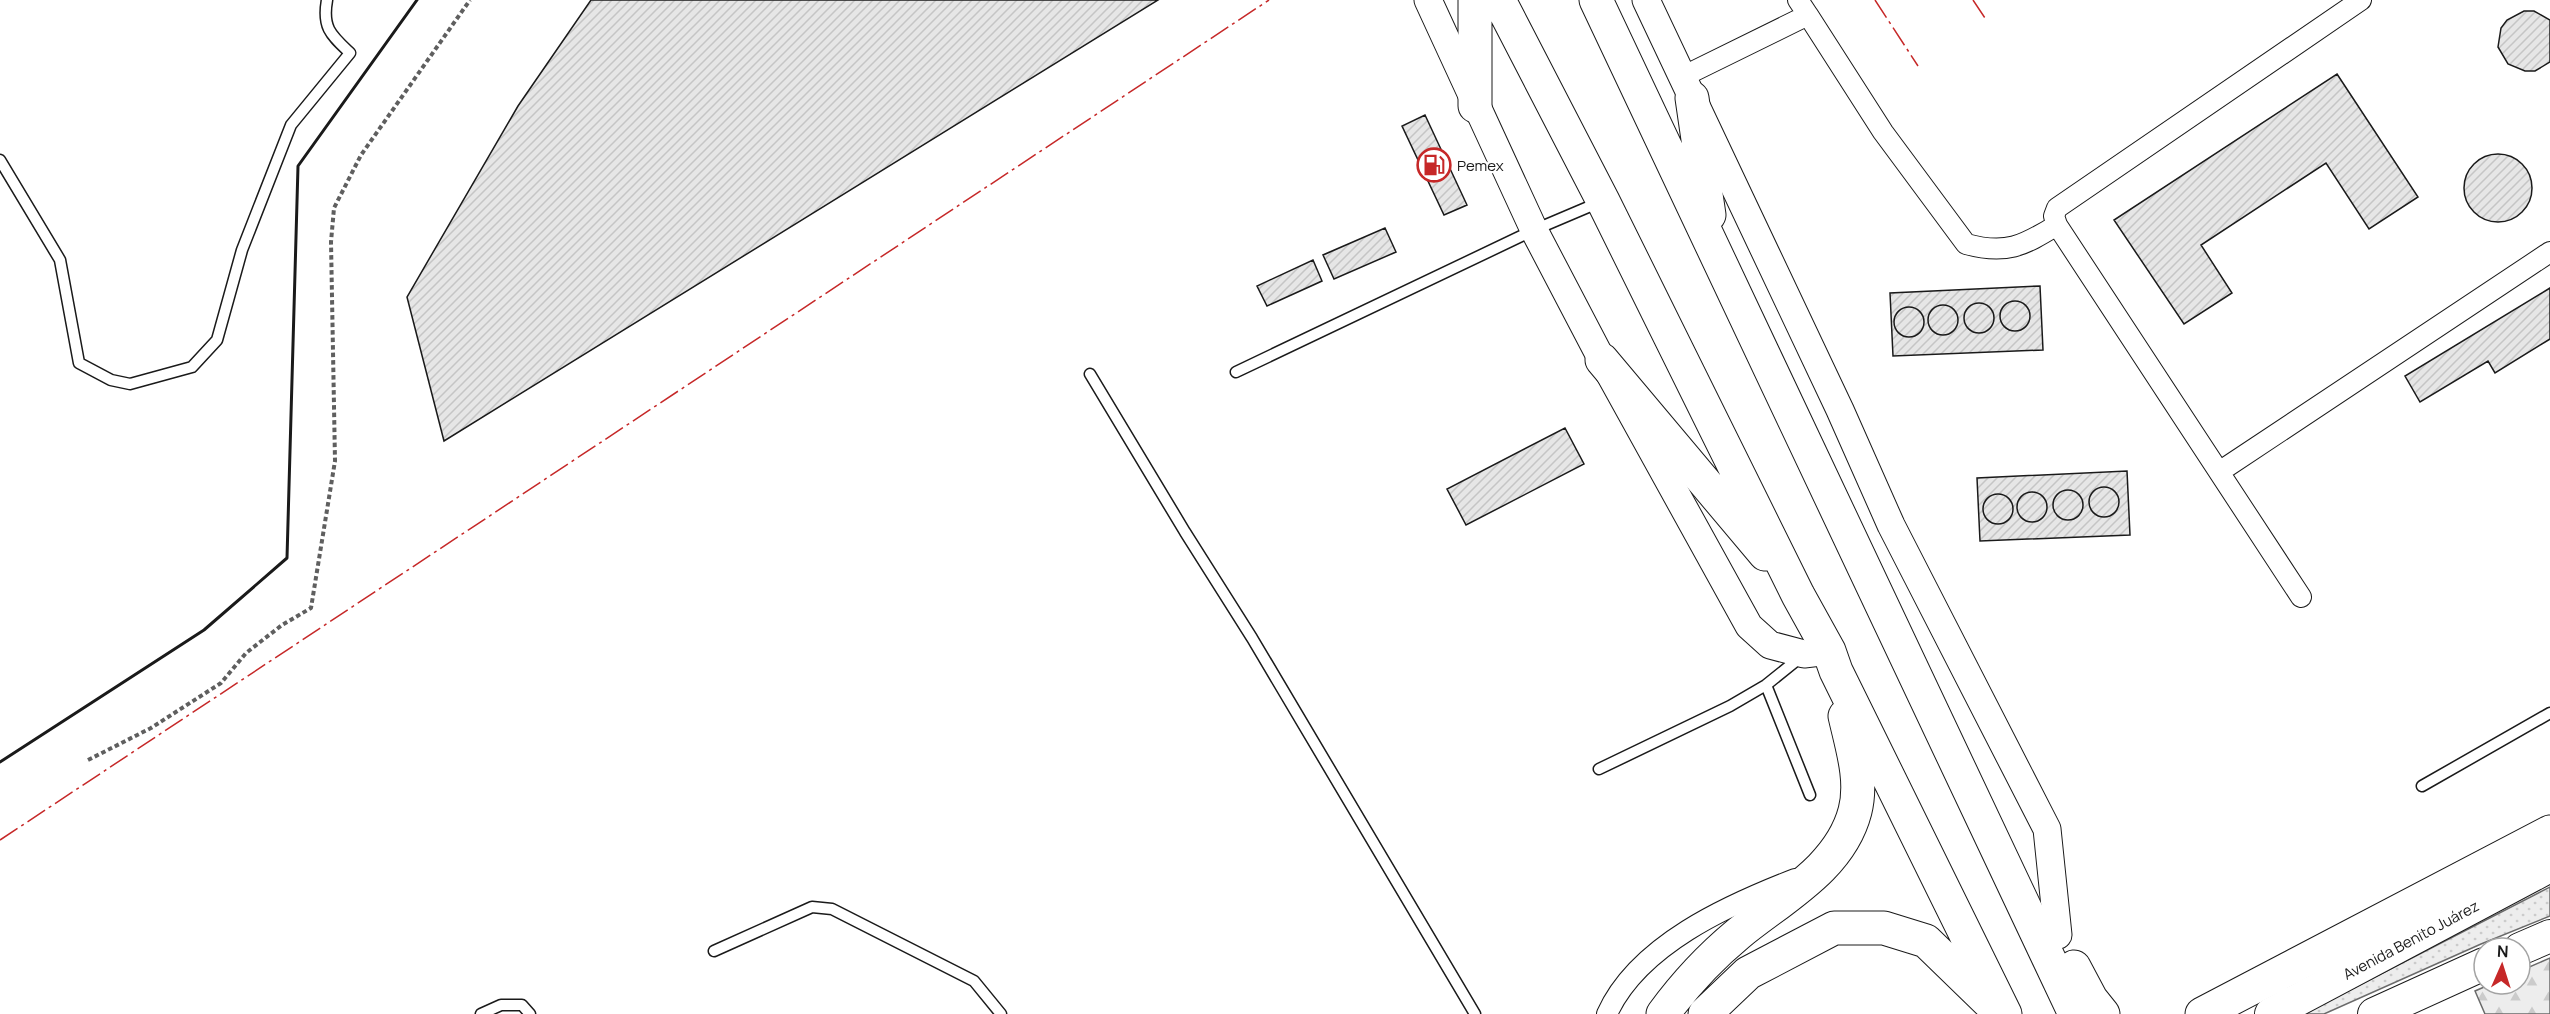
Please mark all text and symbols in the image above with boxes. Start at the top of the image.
fuel station icon: Pemex [1416,147,1452,183]
place label: Pemex [1457,155,1504,176]
street label: Avenida Benito Juárez [2339,895,2483,985]
north arrow [2472,936,2532,996]
text: N [2496,940,2509,962]

